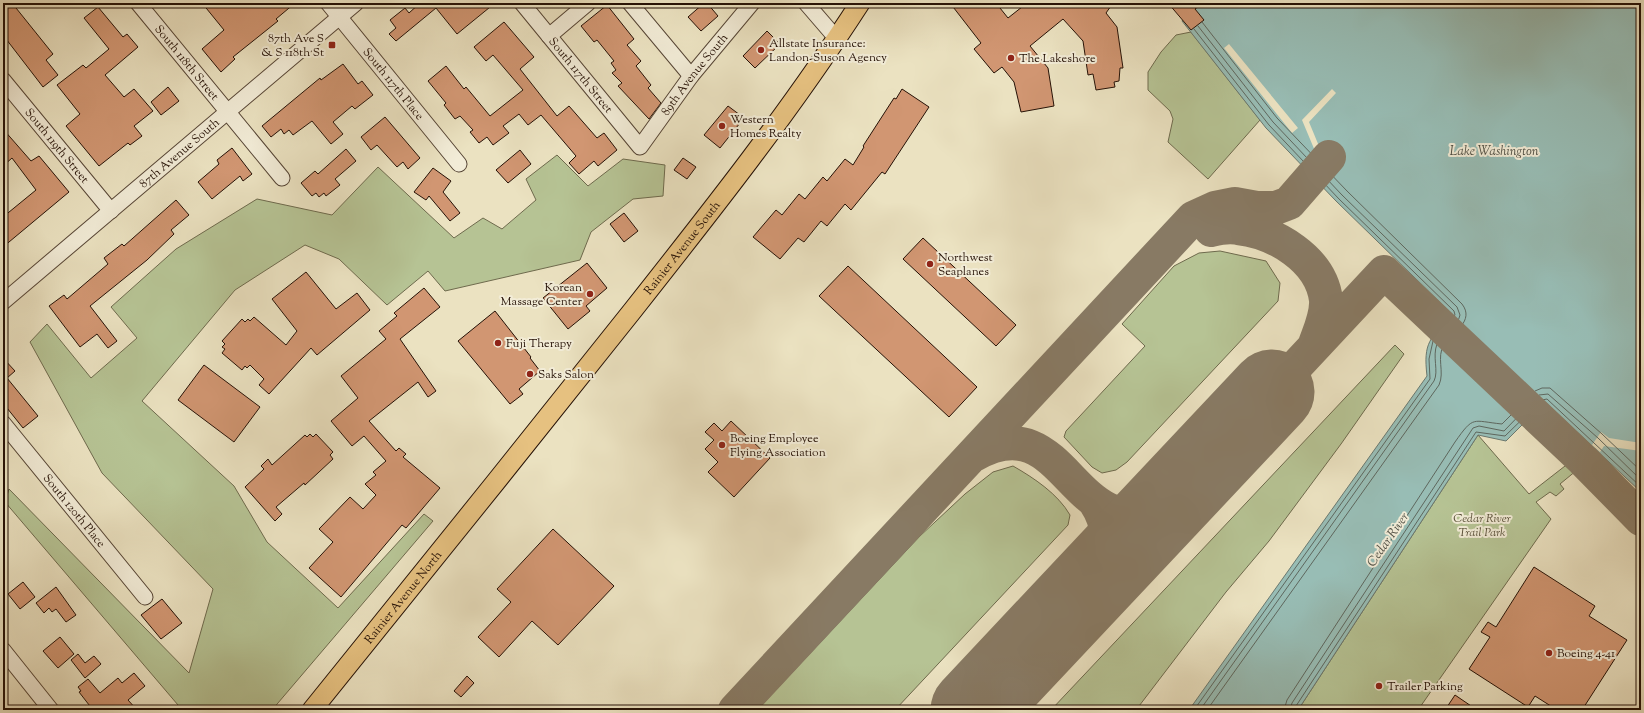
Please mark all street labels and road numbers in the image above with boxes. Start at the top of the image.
street label: South 118th Street [150,21,223,105]
street label: 89th Avenue South [657,30,733,120]
street label: South 117th Street [544,34,617,117]
street label: South 117th Place [358,44,428,125]
street label: South 119th Street [20,105,93,188]
street label: 87th Avenue South [136,114,224,193]
street label: Rainier Avenue South [640,197,725,299]
street label: South 120th Place [38,470,110,552]
street label: Rainier Avenue North [361,547,447,648]

